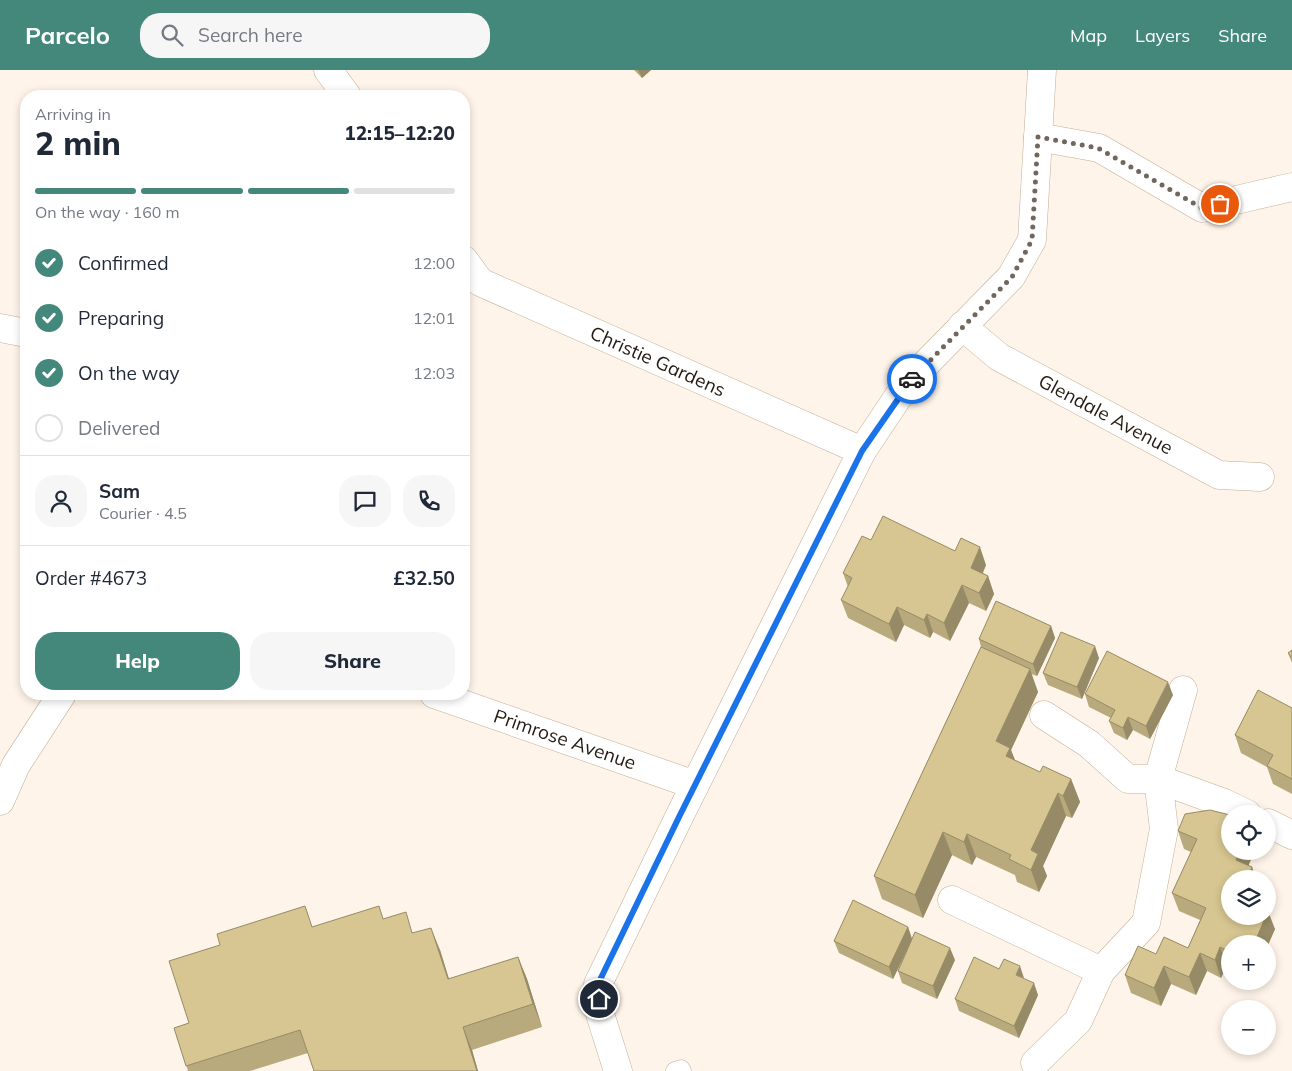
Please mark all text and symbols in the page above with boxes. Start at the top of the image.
search box [140,13,490,58]
text: Parcelo [25,20,110,50]
icon: search [158,21,186,49]
text: Search here [198,23,302,47]
text: Map [1070,24,1107,47]
text: Layers [1135,24,1190,47]
text: Share [1218,24,1267,47]
text: Arriving in [35,104,111,124]
text: 12:15–12:20 [344,121,455,145]
text: 2 min [35,123,121,163]
pin [1199,183,1241,225]
icon: bag [1206,190,1234,218]
text: On the way · 160 m [35,202,180,222]
icon: check [35,249,63,277]
text: Confirmed [78,251,169,275]
text: 12:00 [413,253,455,273]
icon: check [35,304,63,332]
text: Preparing [78,306,164,330]
text: 12:01 [413,308,455,328]
street label: Christie Gardens [587,320,729,402]
courier [887,354,937,404]
icon: check [35,359,63,387]
text: On the way [78,361,180,385]
text: 12:03 [413,363,455,383]
icon: car [898,365,926,393]
street label: Glendale Avenue [1035,369,1177,459]
text: Delivered [78,416,160,440]
button: person [35,475,87,527]
button: chat [339,475,391,527]
button: phone [403,475,455,527]
text: Sam [99,479,140,503]
text: Courier · 4.5 [99,503,187,523]
text: Order #4673 [35,566,147,590]
text: £32.50 [393,566,455,590]
button: Help [35,632,240,690]
button: Share [250,632,455,690]
street label: Primrose Avenue [491,703,639,775]
map controls [1221,805,1276,1055]
button: locate [1221,805,1276,860]
button: layers [1221,870,1276,925]
button: + [1221,935,1276,990]
pin [578,978,620,1020]
icon: home [585,985,613,1013]
button: − [1221,1000,1276,1055]

